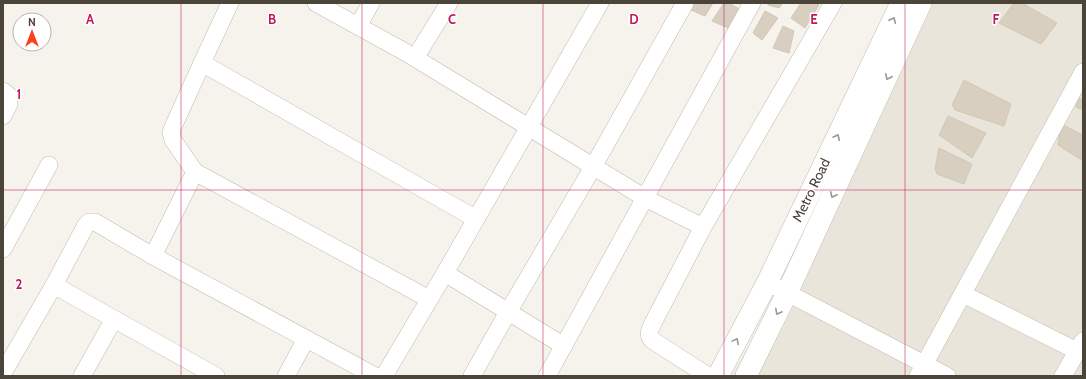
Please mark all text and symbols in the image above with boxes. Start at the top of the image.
text: A [86,11,95,27]
text: B [268,11,276,27]
text: C [448,11,456,27]
text: D [629,11,639,27]
text: E [810,11,818,27]
text: F [993,11,1000,27]
north arrow [12,12,52,52]
text: N [28,15,36,29]
one-way arrow [888,16,896,24]
one-way arrow [885,72,893,80]
text: 1 [17,86,21,102]
one-way arrow [832,134,840,141]
street label: Metro Road [788,155,834,225]
one-way arrow [830,190,838,198]
text: 2 [16,276,23,292]
one-way arrow [775,308,783,316]
one-way arrow [731,338,739,346]

